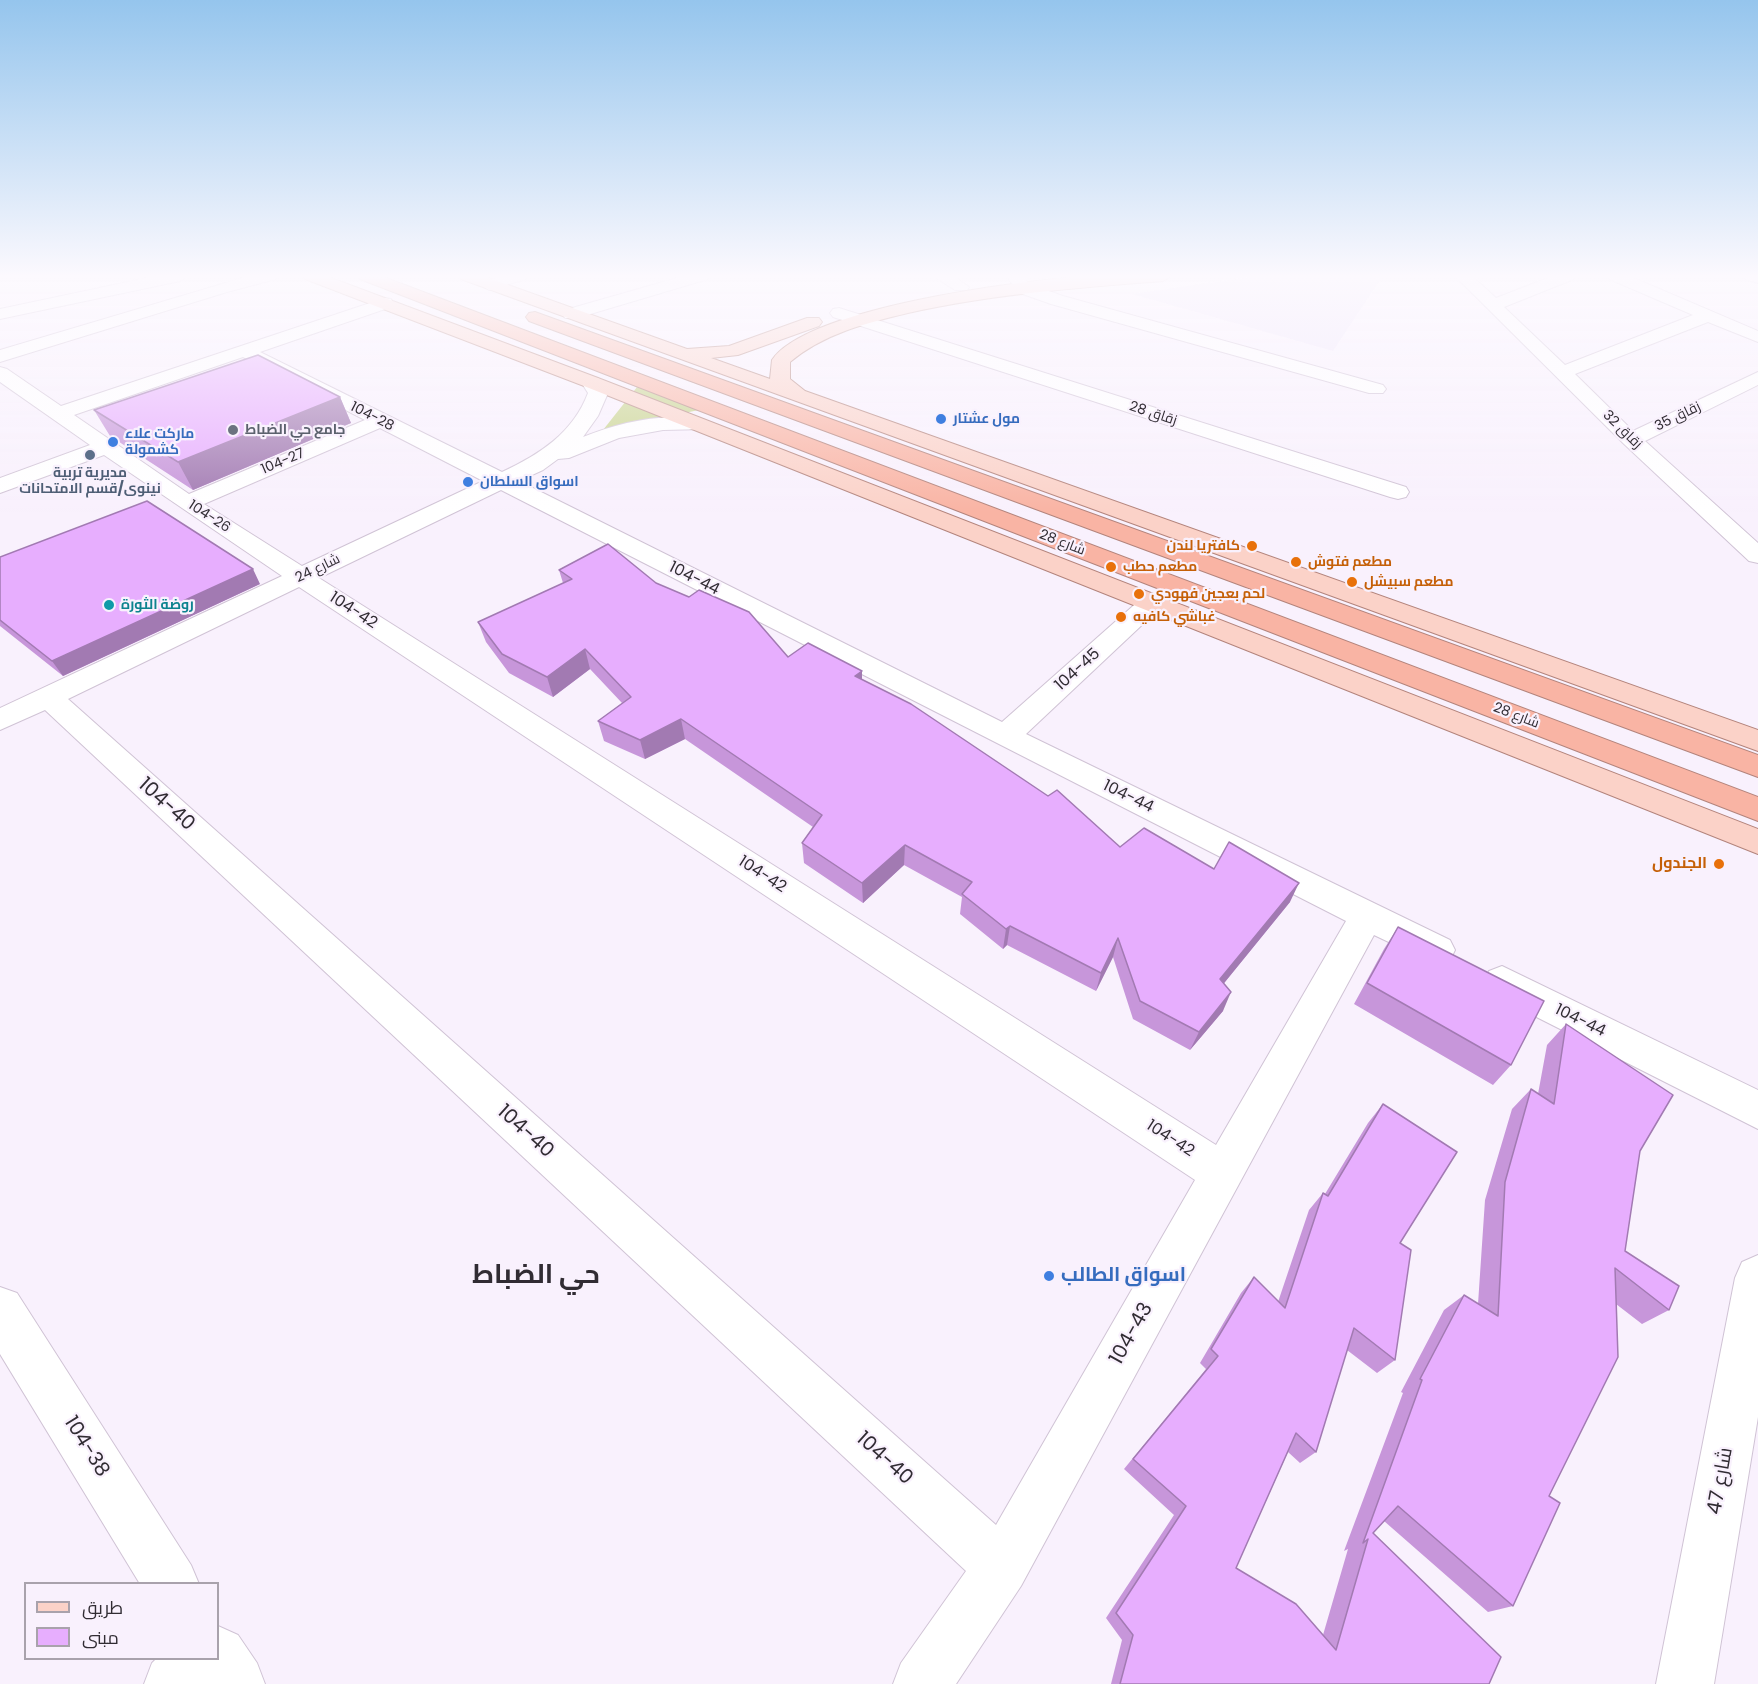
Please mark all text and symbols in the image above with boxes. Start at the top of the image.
street label: زقاق 28 [1127,398,1179,430]
street label: 104-28 [347,399,397,435]
street label: زقاق 35 [1652,399,1704,435]
street label: زقاق 32 [1599,407,1645,453]
place label: مول عشتار [953,411,1020,427]
marker: مول عشتار [934,412,948,426]
place label: جامع حي الضباط [245,422,345,438]
marker: جامع حي الضباط [226,423,240,437]
place label: ماركت علاء كشمولة [125,426,194,458]
marker: ماركت علاء كشمولة [106,435,120,449]
street label: 104-27 [259,445,307,479]
marker: مديرية تربية نينوى/قسم الامتحانات [83,448,97,462]
place label: مديرية تربية نينوى/قسم الامتحانات [19,465,161,497]
place label: اسواق السلطان [480,474,579,490]
marker: اسواق السلطان [461,475,475,489]
street label: 104-26 [185,497,233,537]
street label: شارع 28 [1037,527,1087,559]
place label: كافتريا لندن [1167,538,1240,554]
marker: كافتريا لندن [1245,539,1259,553]
street label: شارع 24 [293,551,343,587]
place label: مطعم فتوش [1308,554,1392,570]
marker: مطعم فتوش [1289,555,1303,569]
street label: 104-44 [666,558,722,600]
place label: مطعم حطب [1123,559,1197,575]
marker: مطعم حطب [1104,560,1118,574]
place label: مطعم سبيشل [1364,574,1454,590]
marker: مطعم سبيشل [1345,575,1359,589]
place label: لحم بعجين فهودي [1151,586,1265,602]
marker: لحم بعجين فهودي [1132,587,1146,601]
street label: 104-42 [325,588,381,634]
place label: روضة الثورة [121,597,194,613]
marker: روضة الثورة [102,598,116,612]
place label: غباشي كافيه [1133,609,1215,625]
marker: غباشي كافيه [1114,610,1128,624]
street label: 104-45 [1051,645,1105,695]
street label: شارع 28 [1491,700,1541,732]
street label: 104-40 [133,773,199,837]
street label: 104-44 [1099,776,1157,818]
street label: 104-42 [734,852,790,898]
place label: الجندول [1652,854,1707,874]
marker: الجندول [1712,857,1726,871]
street label: 104-44 [1551,1000,1609,1042]
street label: 104-40 [492,1100,558,1164]
street label: 104-42 [1142,1116,1198,1162]
district label: حي الضباط [472,1260,600,1292]
place label: اسواق الطالب [1061,1264,1186,1288]
marker: اسواق الطالب [1042,1269,1056,1283]
street label: 104-43 [1105,1299,1159,1369]
street label: 104-38 [58,1412,114,1482]
street label: 104-40 [851,1427,917,1491]
street label: شارع 47 [1703,1446,1739,1516]
legend [24,1582,219,1660]
text: طريق [82,1595,123,1620]
text: مبنى [82,1625,119,1650]

